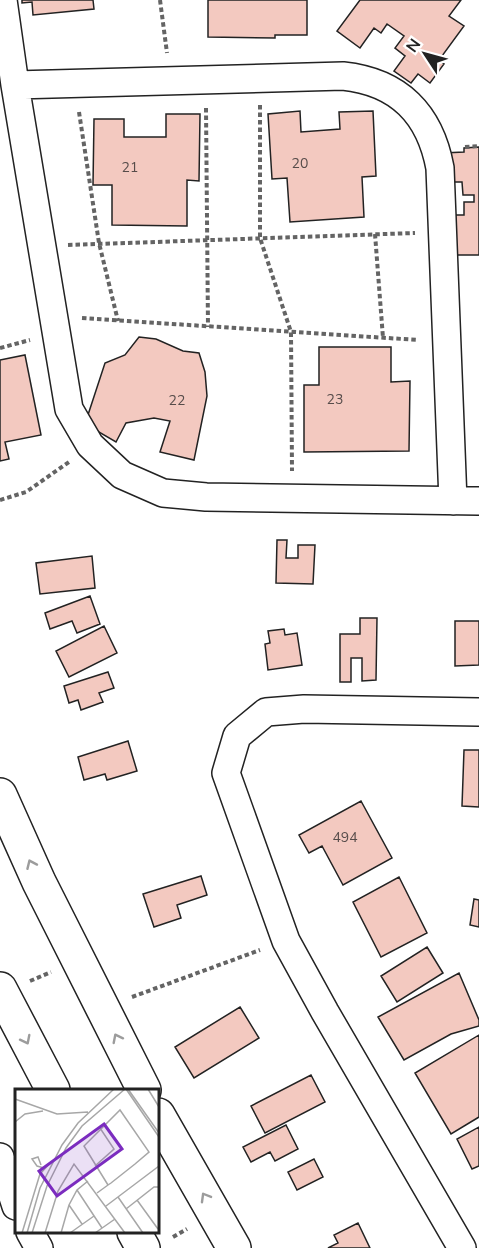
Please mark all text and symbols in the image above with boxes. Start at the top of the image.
north arrow [395,24,455,84]
text: N [401,34,426,57]
house number: 20 [292,154,308,173]
house number: 21 [122,158,138,177]
house number: 23 [327,390,343,409]
house number: 22 [169,391,185,410]
house number: 494 [332,828,358,847]
one-way arrow [26,859,38,870]
one-way arrow [18,1034,30,1045]
one-way arrow [113,1034,124,1045]
inset map [15,1089,159,1233]
one-way arrow [201,1193,212,1203]

